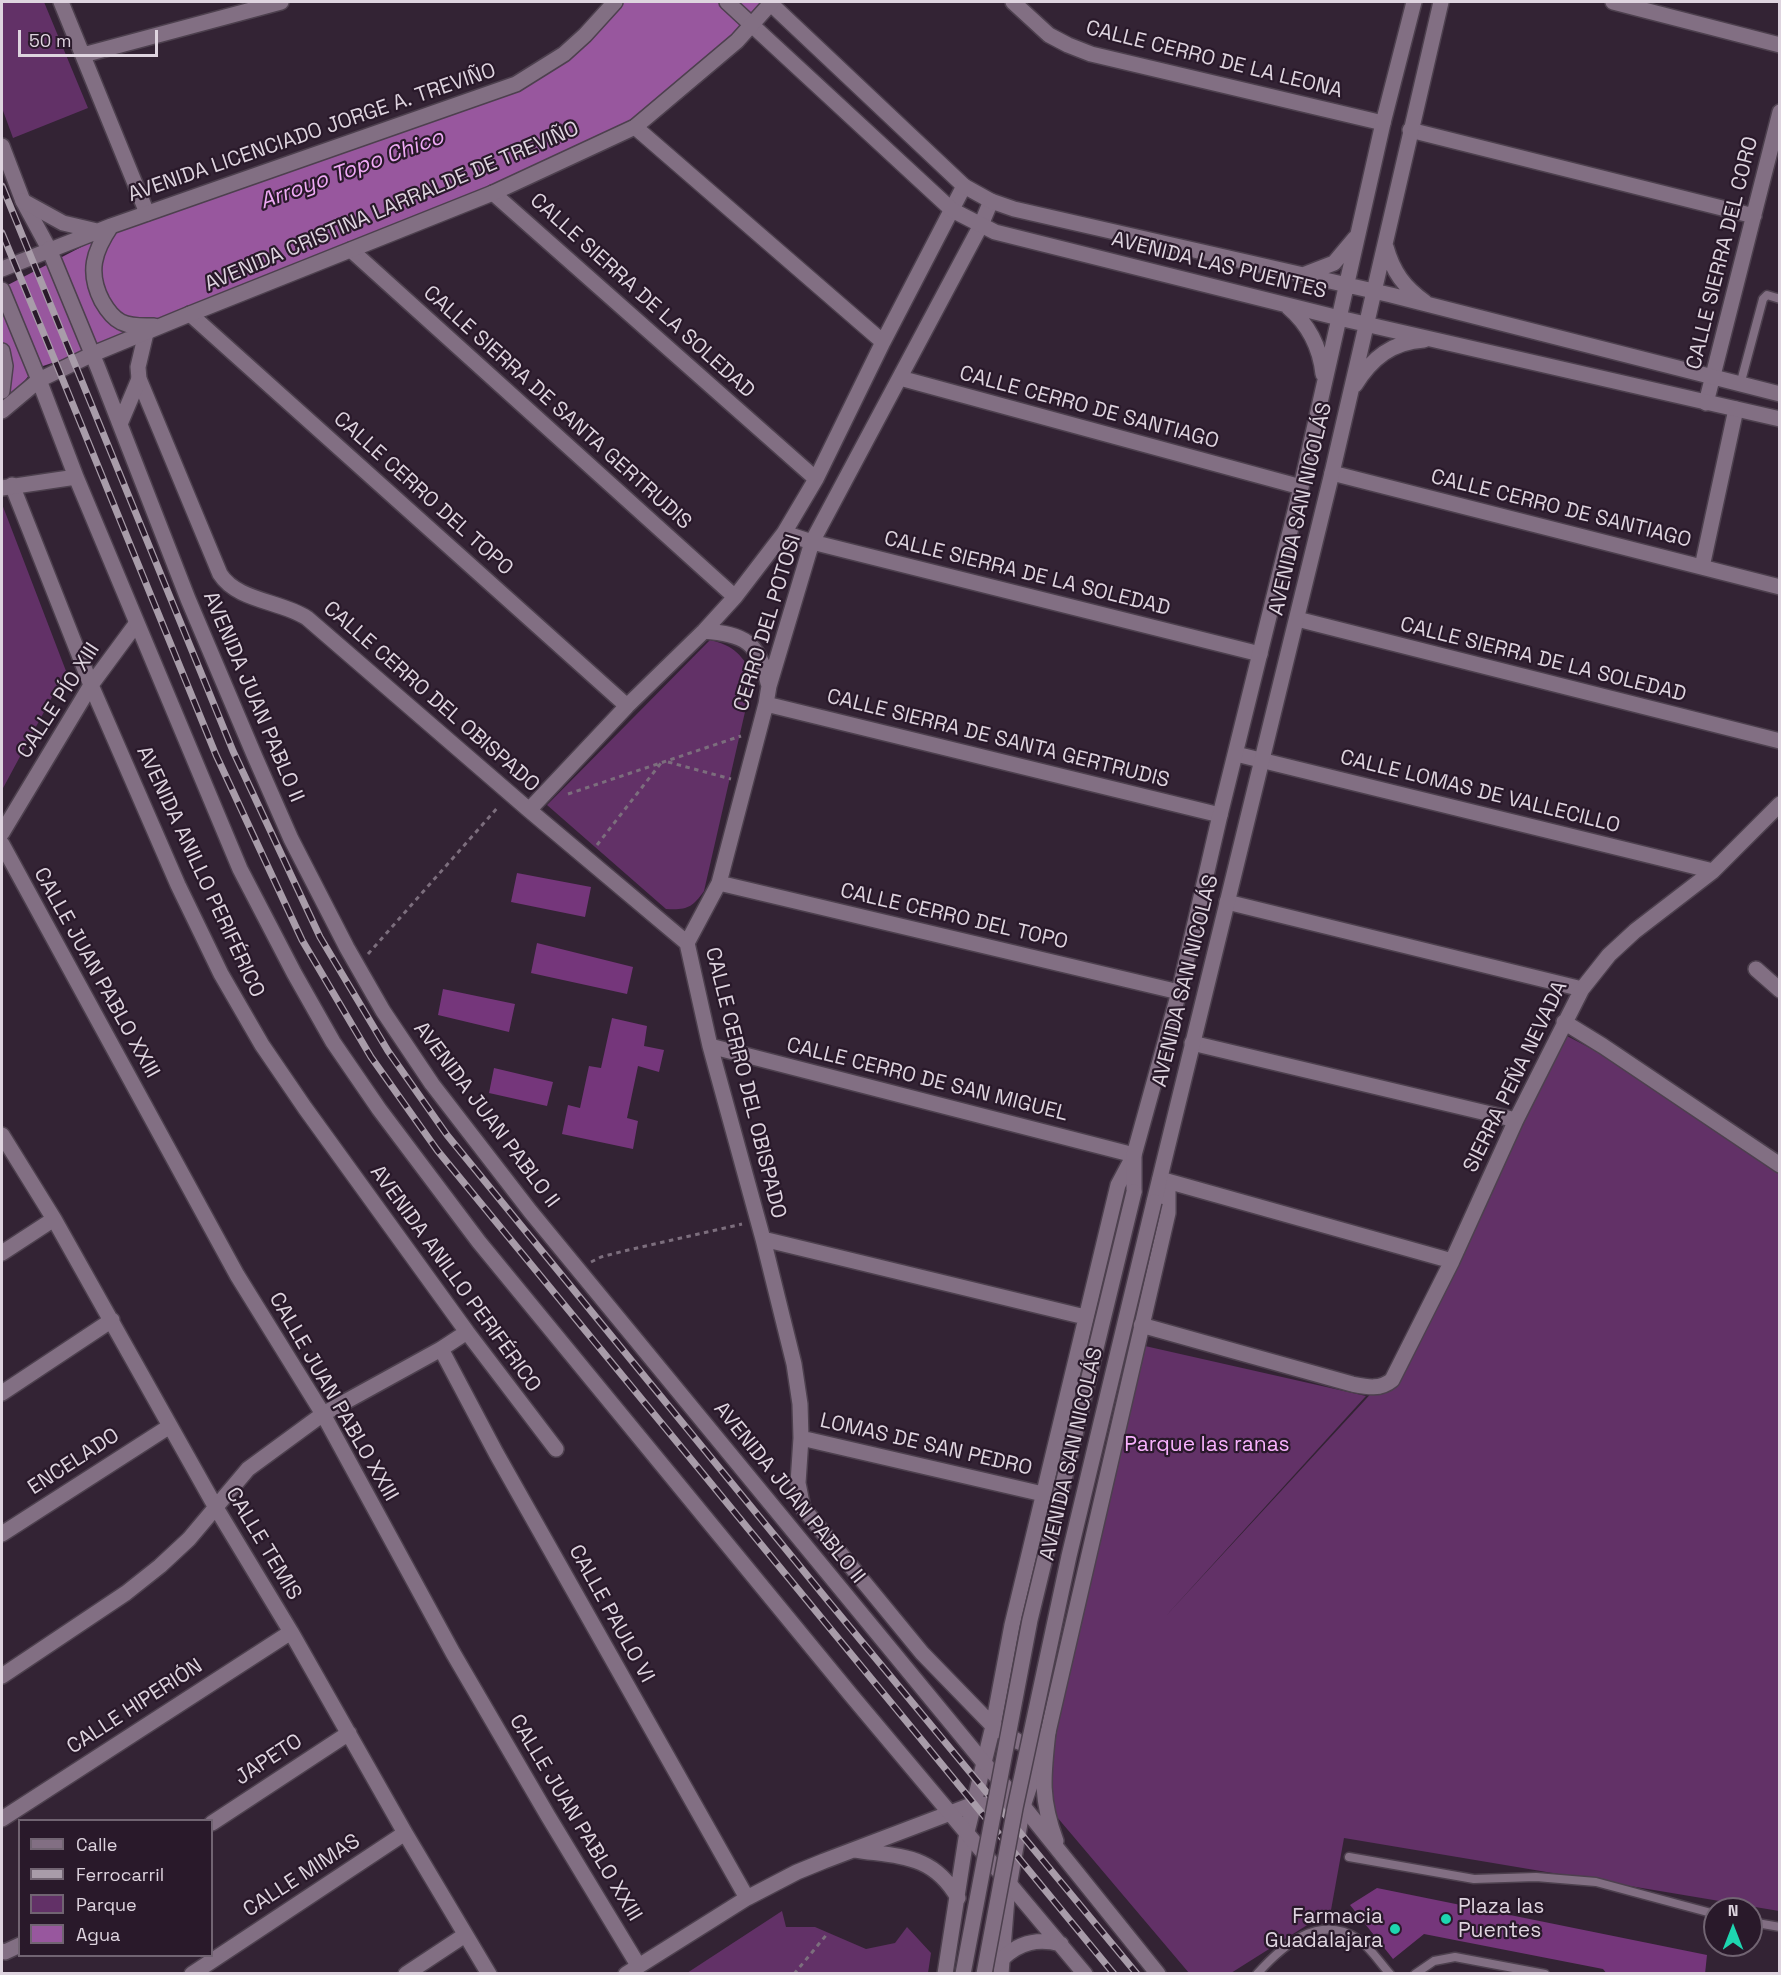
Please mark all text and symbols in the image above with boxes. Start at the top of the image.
street label: CALLE CERRO DE LA LEONA [1083,16,1345,104]
scale bar [21,18,160,56]
text: 50 m [29,29,71,52]
street label: AVENIDA LICENCIADO JORGE A. TREVIÑO [125,58,499,208]
street label: AVENIDA CRISTINA LARRALDE DE TREVIÑO [201,116,583,298]
water label: Arroyo Topo Chico [256,124,448,216]
street label: CALLE SIERRA DEL CORO [1682,134,1764,372]
street label: CALLE SIERRA DE LA SOLEDAD [524,188,760,404]
street label: AVENIDA LAS PUENTES [1109,227,1329,305]
street label: CALLE SIERRA DE SANTA GERTRUDIS [418,281,696,535]
street label: CALLE CERRO DE SANTIAGO [957,361,1221,455]
street label: AVENIDA SAN NICOLÁS [1264,400,1338,618]
street label: CALLE CERRO DEL TOPO [328,407,518,581]
street label: CALLE CERRO DE SANTIAGO [1428,464,1694,554]
street label: CALLE SIERRA DE LA SOLEDAD [881,526,1173,622]
street label: CERRO DEL POTOSI [729,532,807,714]
street label: AVENIDA JUAN PABLO II [197,588,309,806]
street label: CALLE CERRO DEL OBISPADO [318,596,544,798]
street label: CALLE SIERRA DE LA SOLEDAD [1397,612,1689,708]
street label: CALLE PÍO XIII [12,638,106,764]
street label: CALLE SIERRA DE SANTA GERTRUDIS [824,684,1172,794]
street label: AVENIDA ANILLO PERIFÉRICO [131,742,269,1002]
street label: CALLE LOMAS DE VALLECILLO [1337,745,1623,839]
street label: CALLE JUAN PABLO XXIII [28,863,164,1083]
street label: AVENIDA SAN NICOLÁS [1147,872,1225,1090]
street label: CALLE CERRO DEL TOPO [838,879,1070,955]
street label: CALLE CERRO DEL OBISPADO [699,945,791,1221]
street label: SIERRA PEÑA NEVADA [1459,977,1573,1177]
street label: AVENIDA JUAN PABLO II [408,1017,564,1213]
street label: CALLE CERRO DE SAN MIGUEL [784,1033,1070,1127]
street label: AVENIDA ANILLO PERIFÉRICO [364,1161,546,1397]
street label: CALLE JUAN PABLO XXIII [263,1288,403,1506]
street label: AVENIDA SAN NICOLÁS [1035,1345,1109,1563]
street label: AVENIDA JUAN PABLO II [708,1397,870,1589]
street label: LOMAS DE SAN PEDRO [817,1408,1035,1482]
street label: ENCELADO [24,1423,124,1501]
park label: Parque las ranas [1124,1432,1290,1458]
street label: CALLE TEMIS [219,1483,307,1605]
street label: CALLE PAULO VI [563,1541,659,1687]
street label: CALLE HIPERIÓN [63,1654,207,1760]
street label: CALLE JUAN PABLO XXIII [503,1710,647,1926]
street label: JAPETO [231,1729,307,1791]
legend [18,1819,213,1957]
street label: CALLE MIMAS [239,1829,365,1923]
text: Calle [76,1833,117,1856]
text: Ferrocarril [76,1863,164,1886]
text: Parque [76,1893,137,1916]
place label: Plaza las Puentes [1458,1894,1544,1944]
north arrow [1703,1897,1763,1957]
text: N [1728,1900,1738,1921]
place label: Farmacia Guadalajara [1265,1904,1383,1954]
marker: Plaza las Puentes [1439,1912,1453,1926]
marker: Farmacia Guadalajara [1388,1922,1402,1936]
text: Agua [76,1923,120,1946]

